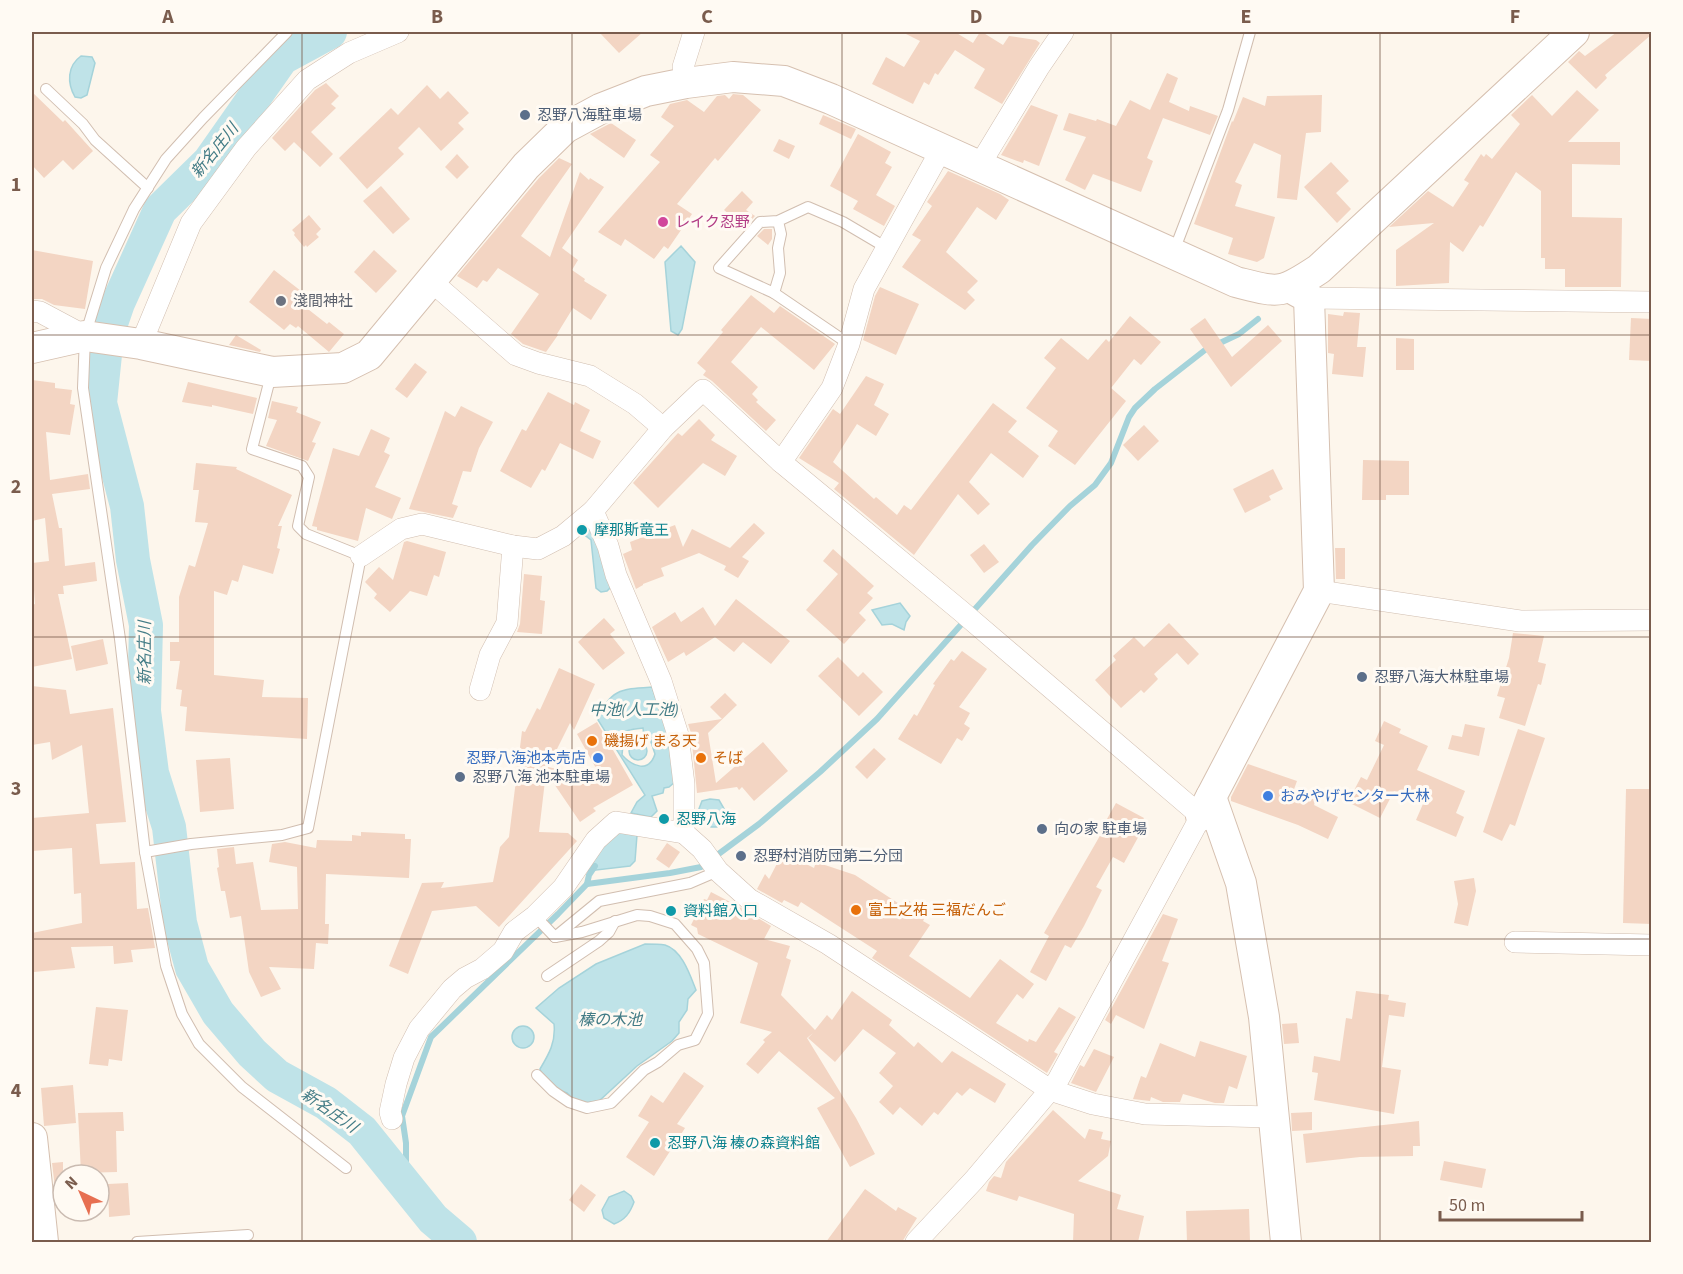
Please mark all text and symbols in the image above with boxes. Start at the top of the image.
text: A [161,3,174,31]
text: B [431,3,443,31]
text: C [701,3,713,31]
text: D [970,3,982,31]
text: E [1241,3,1251,31]
text: F [1510,3,1520,31]
place label: 忍野八海駐車場 [537,105,642,126]
marker: 忍野八海駐車場 [518,108,532,122]
water label: 新名庄川 [186,117,245,182]
text: 1 [11,171,21,199]
place label: レイク忍野 [675,212,750,233]
marker: レイク忍野 [656,215,670,229]
place label: 淺間神社 [293,291,353,312]
marker: 淺間神社 [274,294,288,308]
text: 2 [11,473,21,501]
place label: 摩那斯竜王 [594,520,669,541]
marker: 摩那斯竜王 [575,523,589,537]
water label: 新名庄川 [134,619,156,685]
place label: 忍野八海大林駐車場 [1374,667,1509,688]
marker: 忍野八海大林駐車場 [1355,670,1369,684]
water label: 中池(人工池) [589,699,679,721]
place label: 磯揚げ まる天 [604,731,697,752]
marker: 磯揚げ まる天 [585,734,599,748]
place label: 忍野八海池本売店 [466,748,586,769]
place label: そば [713,748,743,769]
marker: 忍野八海池本売店 [591,751,605,765]
marker: そば [694,751,708,765]
place label: 忍野八海 池本駐車場 [472,767,610,788]
marker: 忍野八海 池本駐車場 [453,770,467,784]
text: 3 [11,775,21,803]
place label: おみやげセンター大林 [1280,786,1430,807]
marker: おみやげセンター大林 [1261,789,1275,803]
place label: 忍野八海 [676,809,736,830]
marker: 忍野八海 [657,812,671,826]
place label: 向の家 駐車場 [1054,819,1147,840]
marker: 向の家 駐車場 [1035,822,1049,836]
place label: 忍野村消防団第二分団 [753,846,903,867]
marker: 忍野村消防団第二分団 [734,849,748,863]
place label: 富士之祐 三福だんご [868,900,1006,921]
place label: 資料館入口 [683,901,758,922]
marker: 富士之祐 三福だんご [849,903,863,917]
marker: 資料館入口 [664,904,678,918]
water label: 榛の木池 [578,1009,644,1031]
text: 4 [11,1077,22,1105]
water label: 新名庄川 [297,1083,364,1139]
place label: 忍野八海 榛の森資料館 [667,1133,820,1154]
marker: 忍野八海 榛の森資料館 [648,1136,662,1150]
north arrow [51,1163,111,1223]
text: N [60,1171,83,1195]
scale bar [1440,1184,1582,1222]
text: 50 m [1449,1193,1485,1218]

